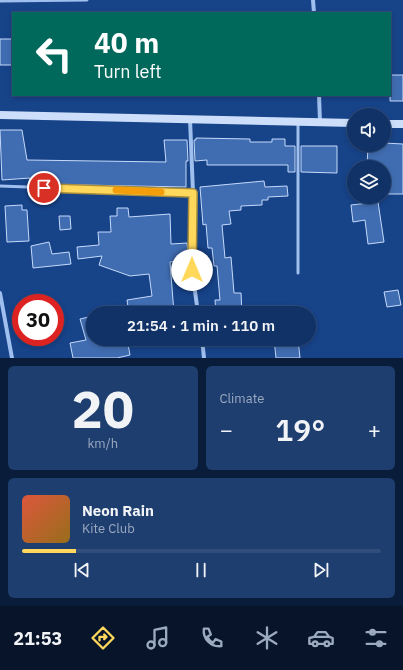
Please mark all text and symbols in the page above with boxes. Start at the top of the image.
text: 40 m [94,24,159,61]
icon: left [28,28,80,80]
text: Turn left [94,60,162,83]
map controls [347,108,391,204]
button: sound [347,108,391,152]
button: layers [347,160,391,204]
pin [27,171,61,205]
icon: arrive [33,177,55,199]
position arrow [171,249,213,291]
speed limit sign: 30 [12,294,64,346]
text: 21:54 · 1 min · 110 m [127,316,275,335]
text: 20 [72,375,134,442]
text: Climate [220,390,264,407]
text: 19° [275,410,325,449]
text: − [220,415,233,444]
text: + [368,415,381,444]
text: km/h [87,435,118,452]
text: Neon Rain [82,501,154,520]
text: Kite Club [82,520,135,537]
icon: previous [71,559,93,581]
icon: pause [190,559,212,581]
icon: next [310,559,332,581]
icon: directions [89,624,117,652]
icon: music [144,624,172,652]
icon: phone [198,624,226,652]
icon: climate [253,624,281,652]
icon: car [307,624,335,652]
icon: filters [362,624,390,652]
text: 21:53 [13,627,62,650]

